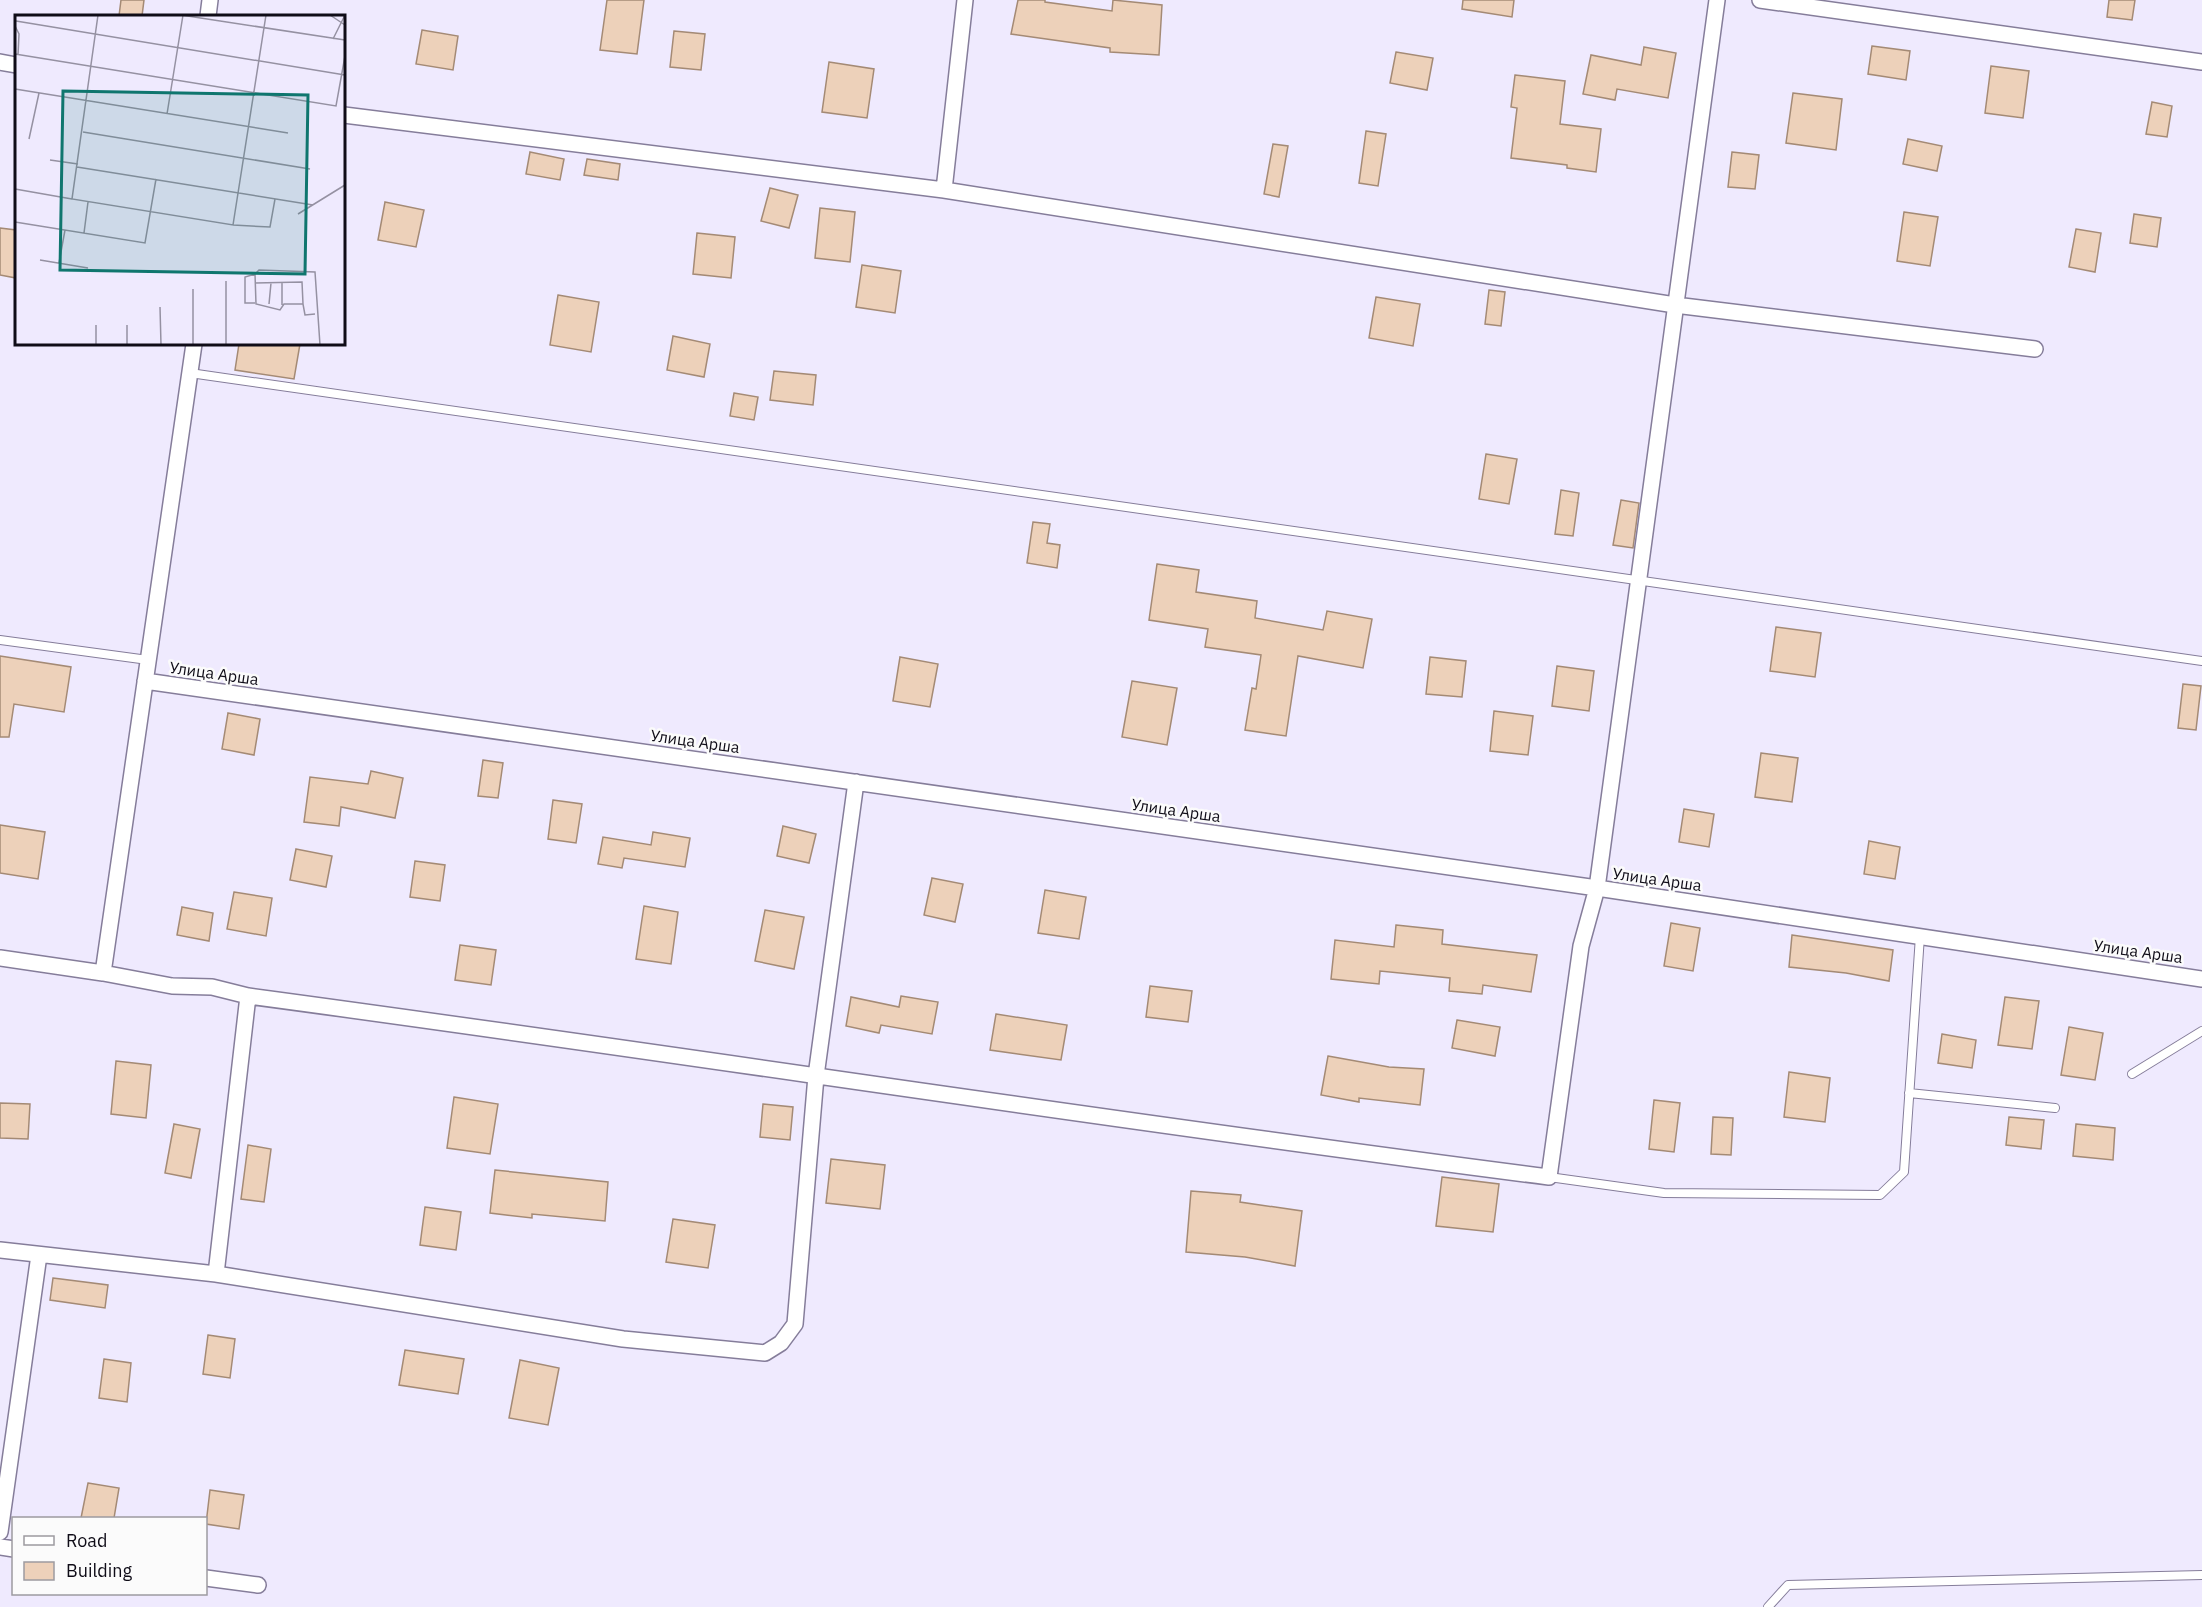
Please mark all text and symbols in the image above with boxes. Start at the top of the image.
inset map [15,15,345,345]
street label: Улица Арша [168,657,260,689]
street label: Улица Арша [649,725,741,757]
street label: Улица Арша [1130,794,1222,826]
street label: Улица Арша [1611,863,1703,895]
street label: Улица Арша [2092,935,2184,967]
legend [12,1517,207,1595]
text: Road [66,1529,107,1552]
text: Building [66,1559,133,1582]

